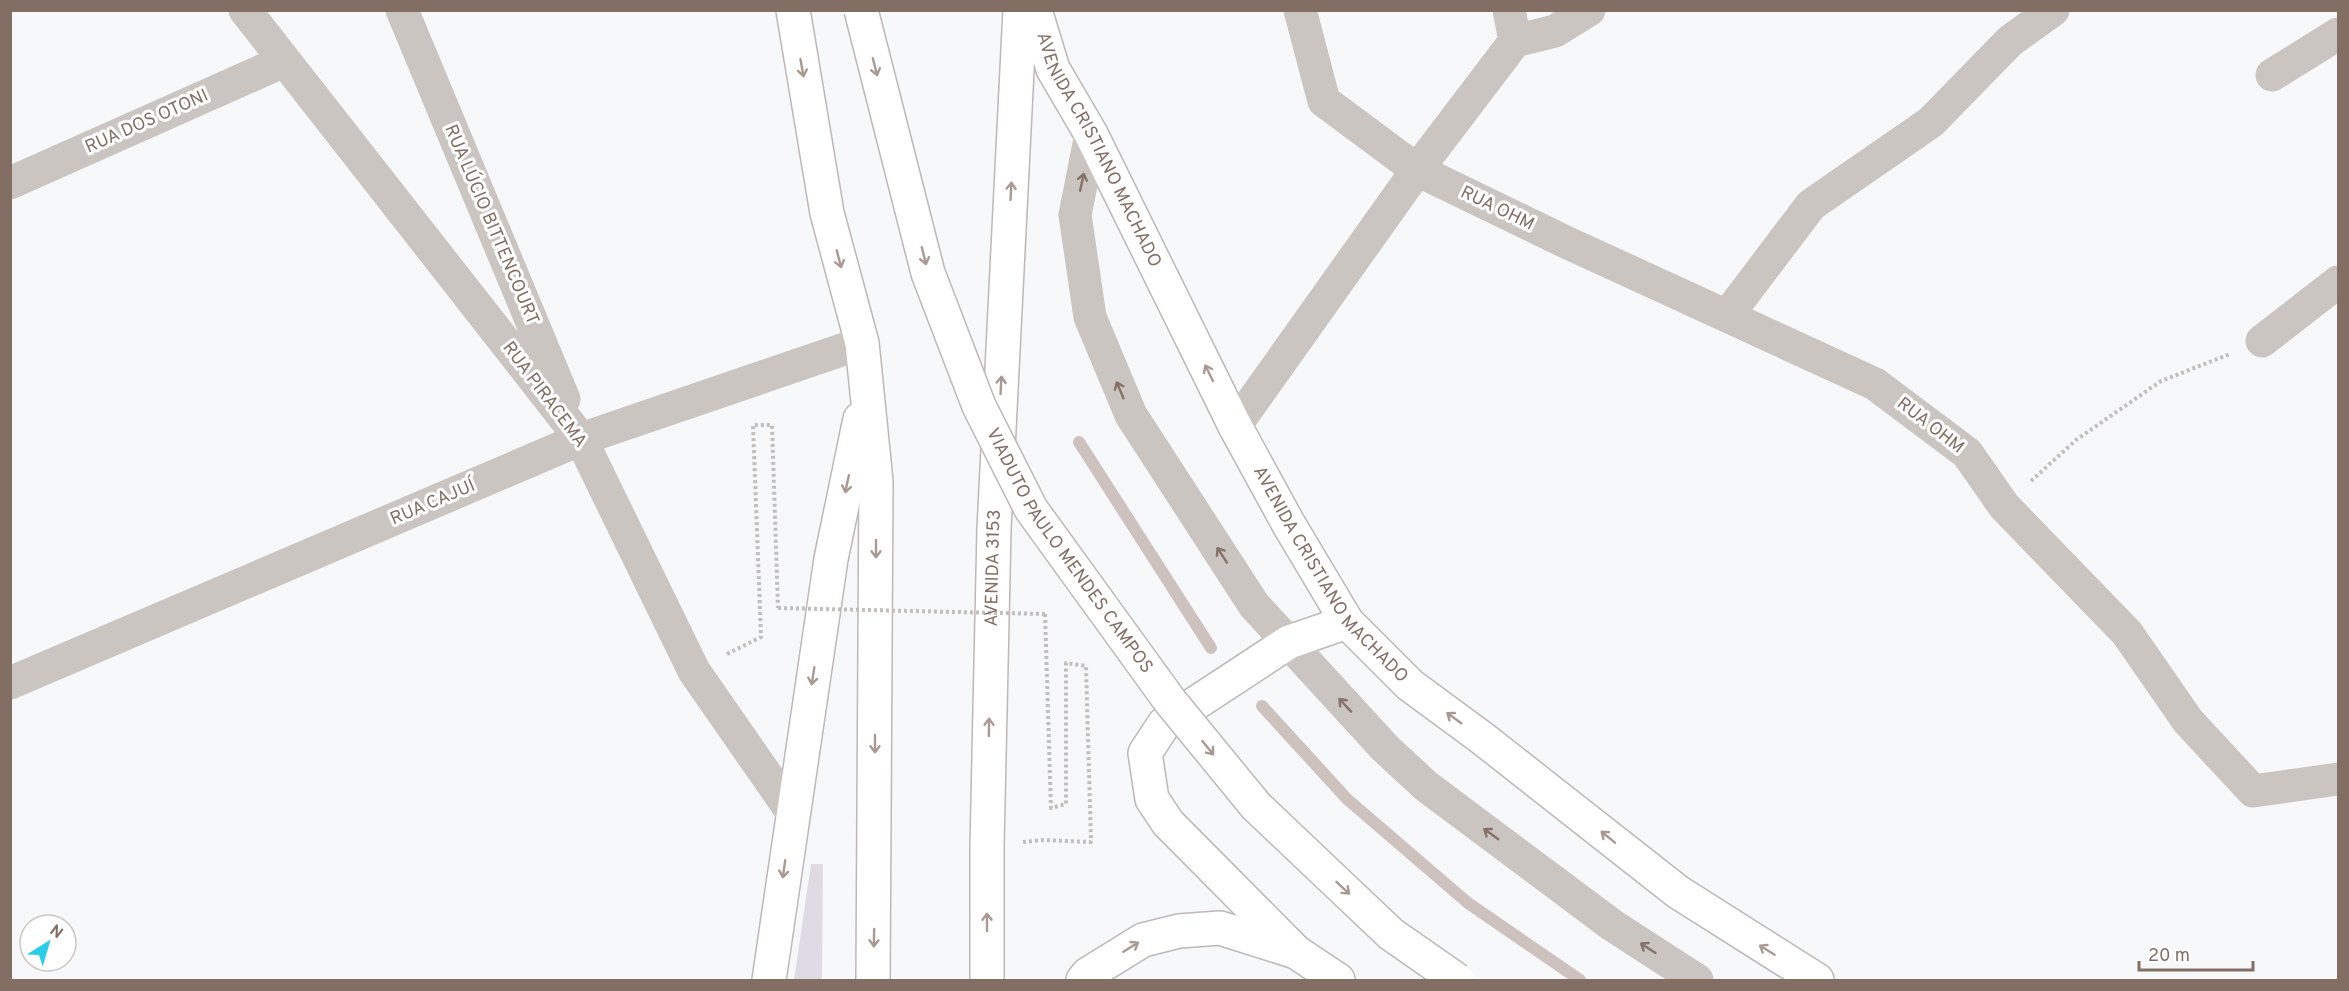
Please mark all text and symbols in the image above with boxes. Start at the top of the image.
street label: AVENIDA CRISTIANO MACHADO [1031,29,1166,271]
one-way arrow [870,57,882,76]
one-way arrow [797,58,808,78]
street label: RUA DOS OTONI [82,85,212,159]
street label: RUA LÚCIO BITTENCOURT [438,121,546,329]
one-way arrow [1076,172,1088,191]
one-way arrow [1006,181,1017,201]
street label: RUA OHM [1456,181,1538,237]
one-way arrow [918,246,930,265]
one-way arrow [834,250,846,269]
street label: RUA PIRACEMA [497,337,591,453]
one-way arrow [1203,365,1214,383]
one-way arrow [995,376,1006,396]
one-way arrow [1114,381,1125,399]
street label: RUA OHM [1892,393,1968,459]
street label: VIADUTO PAULO MENDES CAMPOS [981,424,1158,678]
street label: AVENIDA CRISTIANO MACHADO [1248,462,1413,688]
street label: RUA CAJUÍ [386,472,481,531]
one-way arrow [840,474,852,493]
street label: AVENIDA 3153 [980,509,1006,627]
one-way arrow [870,538,882,558]
one-way arrow [1216,548,1228,564]
one-way arrow [807,665,818,685]
one-way arrow [1338,698,1352,713]
one-way arrow [1447,711,1463,724]
one-way arrow [984,718,995,738]
one-way arrow [869,733,881,753]
one-way arrow [1202,740,1215,756]
one-way arrow [1483,827,1499,840]
one-way arrow [1601,831,1617,844]
one-way arrow [779,858,790,878]
one-way arrow [1335,881,1350,895]
north arrow [18,913,78,973]
one-way arrow [981,913,993,933]
text: N [45,921,66,944]
one-way arrow [868,928,880,948]
scale bar [2139,934,2253,972]
one-way arrow [1122,941,1139,953]
one-way arrow [1640,942,1657,955]
one-way arrow [1759,944,1776,956]
text: 20 m [2148,945,2190,968]

